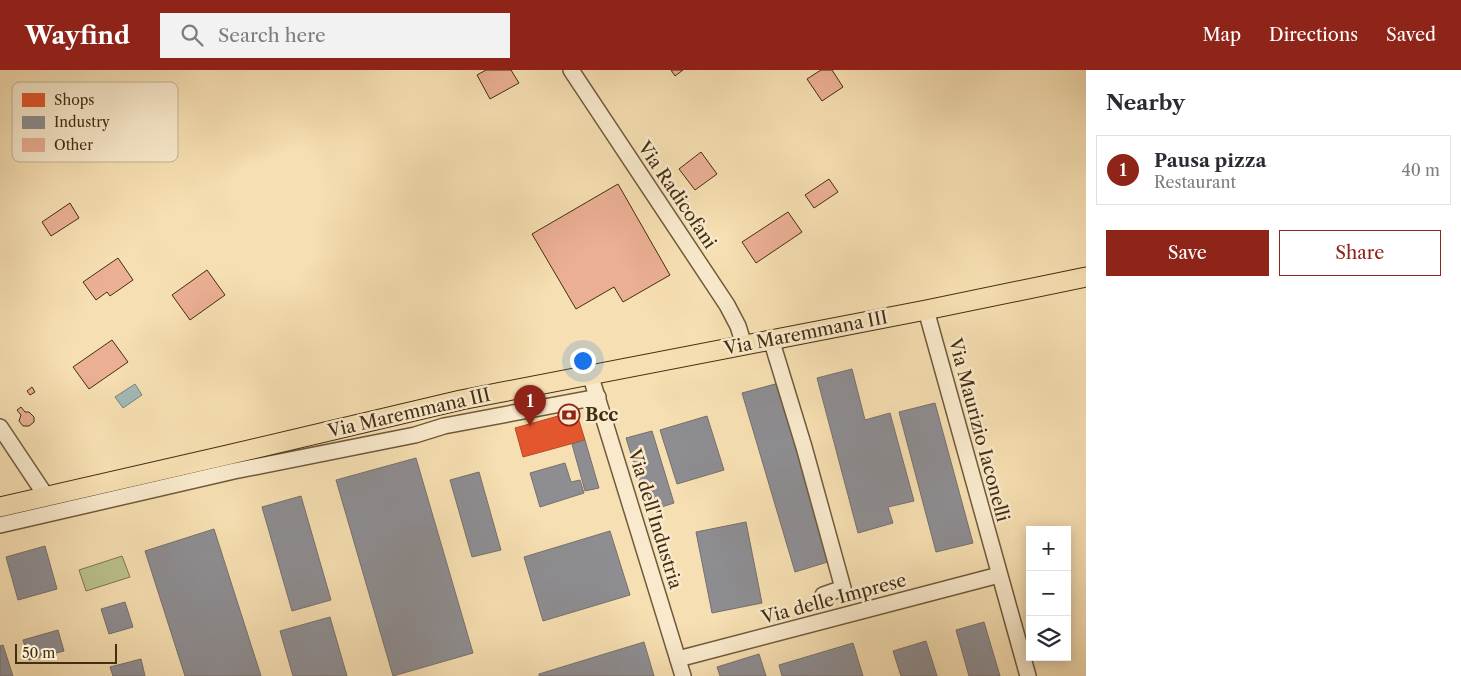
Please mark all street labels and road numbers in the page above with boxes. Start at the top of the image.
street label: Via Radicofani [632,136,721,253]
street label: Via Maremmana III [721,306,890,360]
street label: Via Maurizio Iaconelli [944,335,1014,525]
street label: Via Maremmana III [325,384,492,443]
street label: Via dell'Industria [623,446,687,592]
street label: Via delle Imprese [758,569,909,629]

